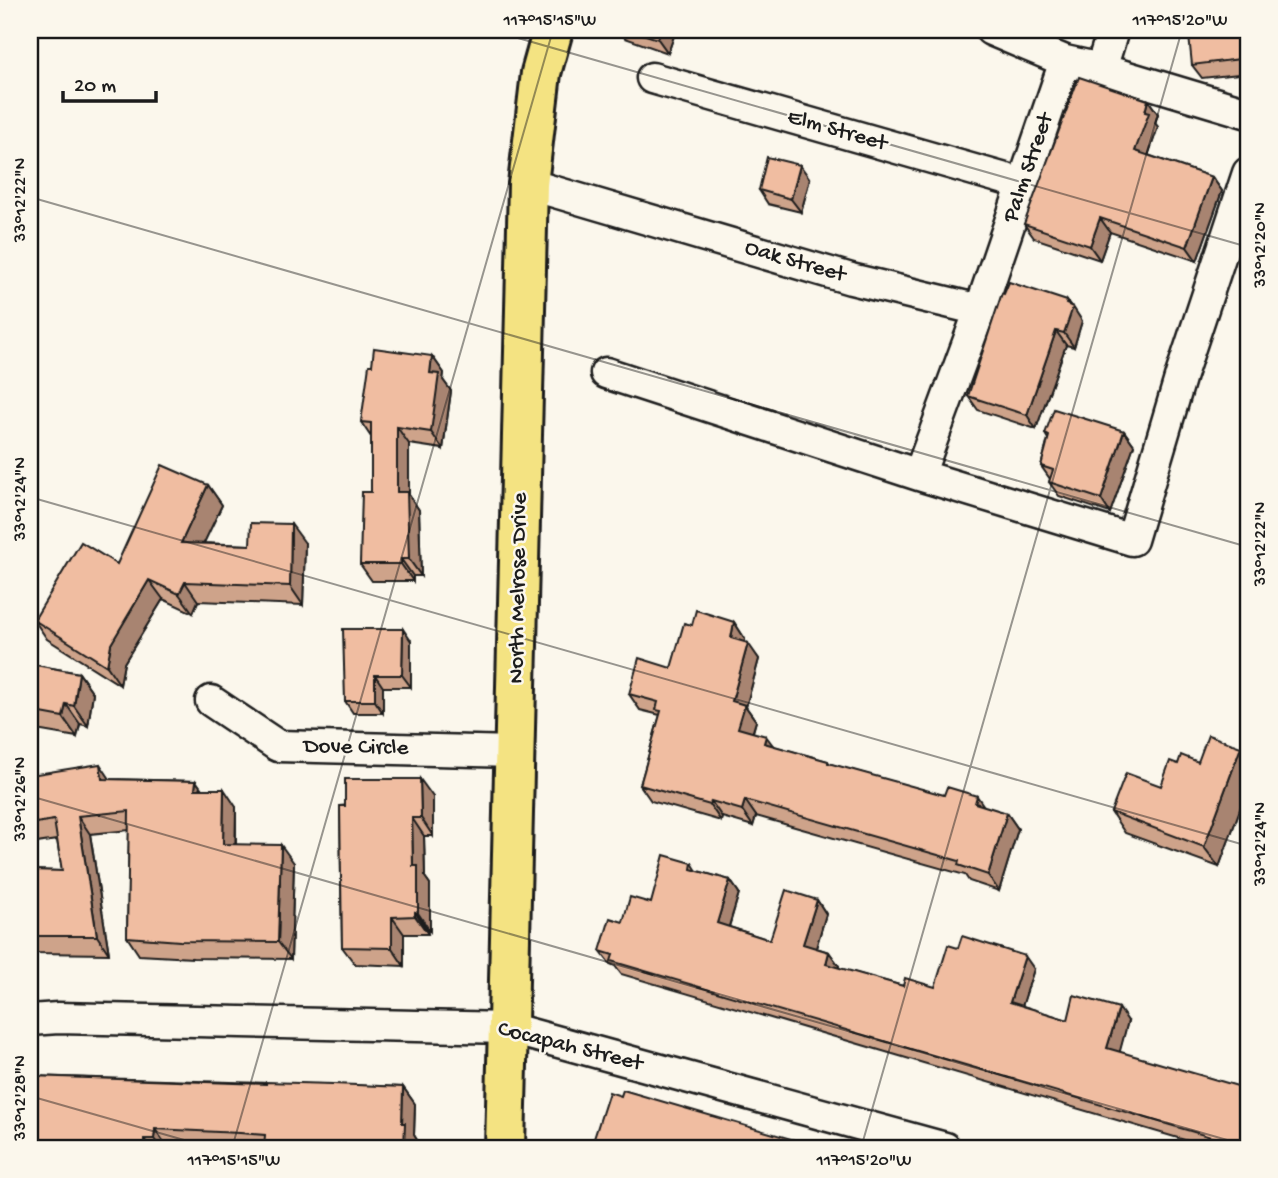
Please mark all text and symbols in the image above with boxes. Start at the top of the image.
text: 117°15'15"W [503,11,596,32]
text: 117°15'20"W [1131,11,1228,32]
scale bar [63,60,156,104]
text: 20 m [74,75,116,100]
street label: Elm Street [784,104,892,159]
street label: Palm Street [997,108,1061,227]
text: 33°12'22"N [11,158,32,243]
text: 33°12'20"N [1251,202,1272,289]
street label: Oak Street [741,235,850,290]
text: 33°12'24"N [11,457,32,542]
street label: North Melrose Drive [504,491,534,684]
text: 33°12'22"N [1251,502,1272,587]
street label: Dove Circle [301,734,410,762]
text: 33°12'26"N [11,757,32,842]
text: 33°12'24"N [1251,802,1272,887]
street label: Cocapah Street [495,1016,647,1078]
text: 33°12'28"N [11,1055,32,1142]
text: 117°15'15"W [187,1151,280,1172]
text: 117°15'20"W [815,1151,912,1172]

